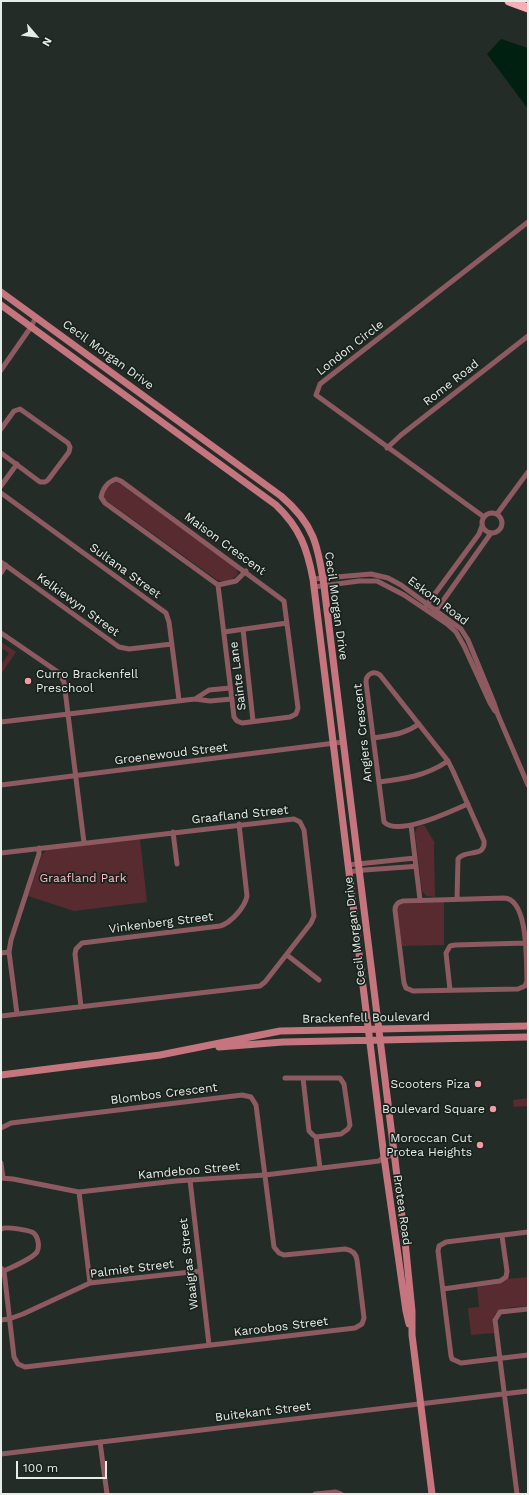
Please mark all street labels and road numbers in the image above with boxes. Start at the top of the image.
street label: Cecil Morgan Drive [60,317,156,393]
street label: London Circle [314,317,386,379]
street label: Rome Road [420,357,482,409]
street label: Maison Crescent [181,510,269,578]
street label: Sultana Street [86,540,164,602]
street label: Cecil Morgan Drive [321,551,351,661]
street label: Kelkiewyn Street [34,570,122,640]
street label: Eskom Road [405,573,471,629]
street label: Sainte Lane [227,641,249,711]
street label: Angiers Crescent [351,683,375,783]
street label: Groenewoud Street [114,740,228,768]
street label: Graafland Street [191,803,289,827]
street label: Cecil Morgan Drive [341,876,369,986]
street label: Vinkenberg Street [108,909,214,937]
street label: Brackenfell Boulevard [302,1010,430,1026]
street label: Blombos Crescent [110,1080,218,1108]
street label: Kamdeboo Street [137,1159,241,1183]
street label: Protea Road [390,1174,414,1246]
street label: Waaigras Street [176,1217,202,1311]
street label: Palmiet Street [89,1257,175,1281]
street label: Karoobos Street [233,1314,329,1340]
street label: Buitekant Street [214,1399,312,1425]

